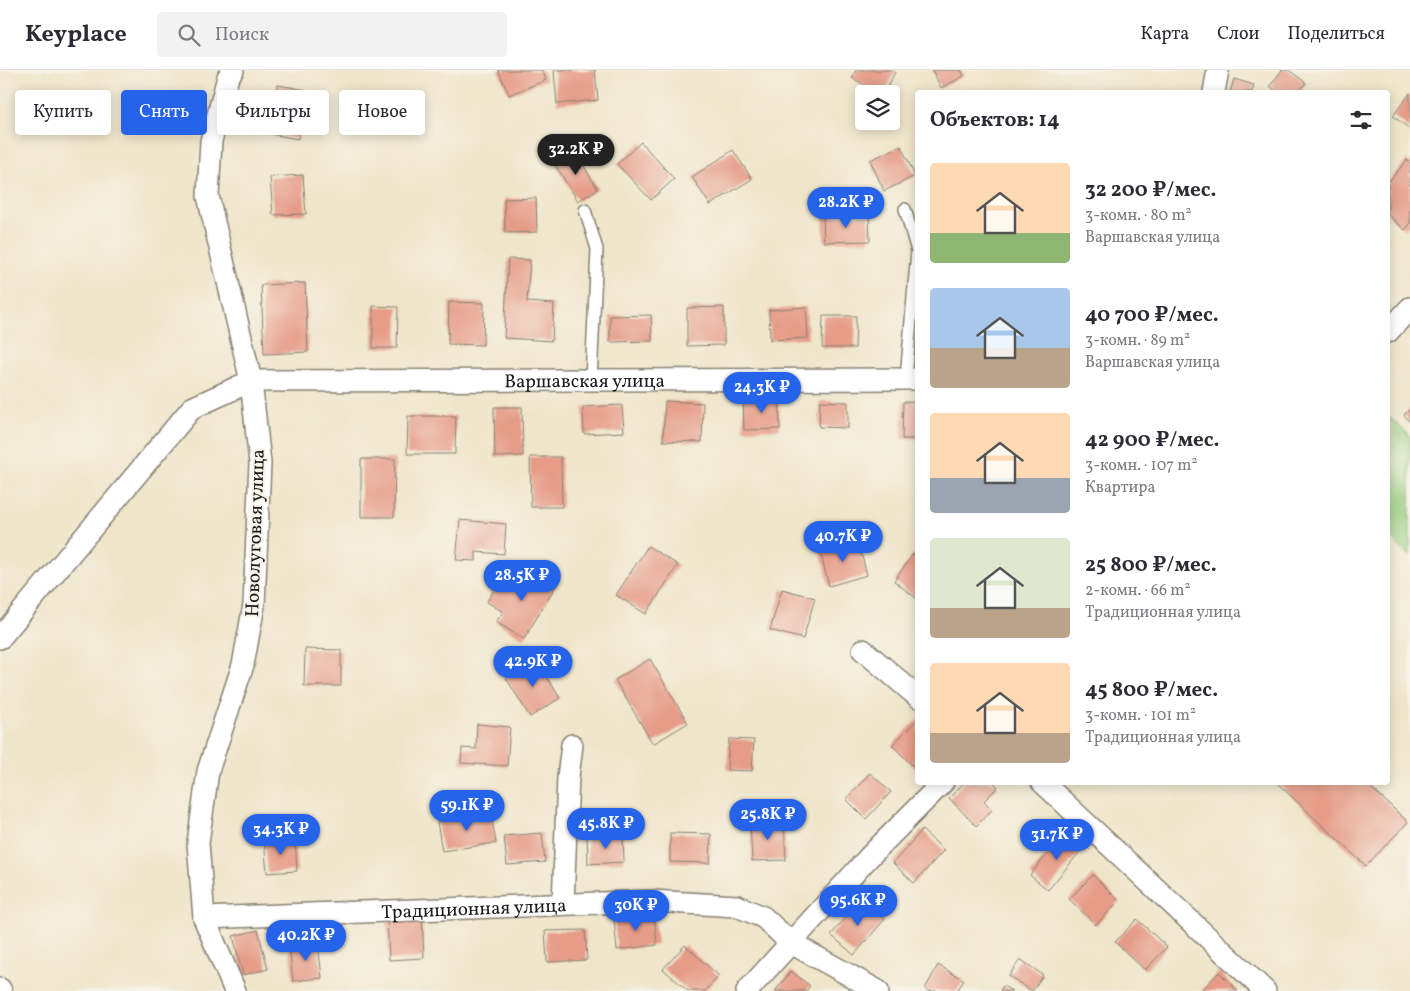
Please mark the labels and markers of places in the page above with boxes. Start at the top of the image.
pin: 32.2K ₽ [530,134,622,176]
pin: 28.2K ₽ [800,186,892,229]
pin: 24.3K ₽ [716,372,808,414]
pin: 40.7K ₽ [797,520,889,563]
pin: 28.5K ₽ [476,560,568,602]
pin: 42.9K ₽ [487,646,579,688]
pin: 59.1K ₽ [421,790,513,832]
pin: 25.8K ₽ [722,798,814,841]
pin: 45.8K ₽ [560,808,652,850]
pin: 34.3K ₽ [235,814,327,856]
pin: 31.7K ₽ [1011,818,1103,861]
pin: 95.6K ₽ [812,884,904,927]
pin: 30K ₽ [601,890,671,932]
pin: 40.2K ₽ [260,920,352,962]

